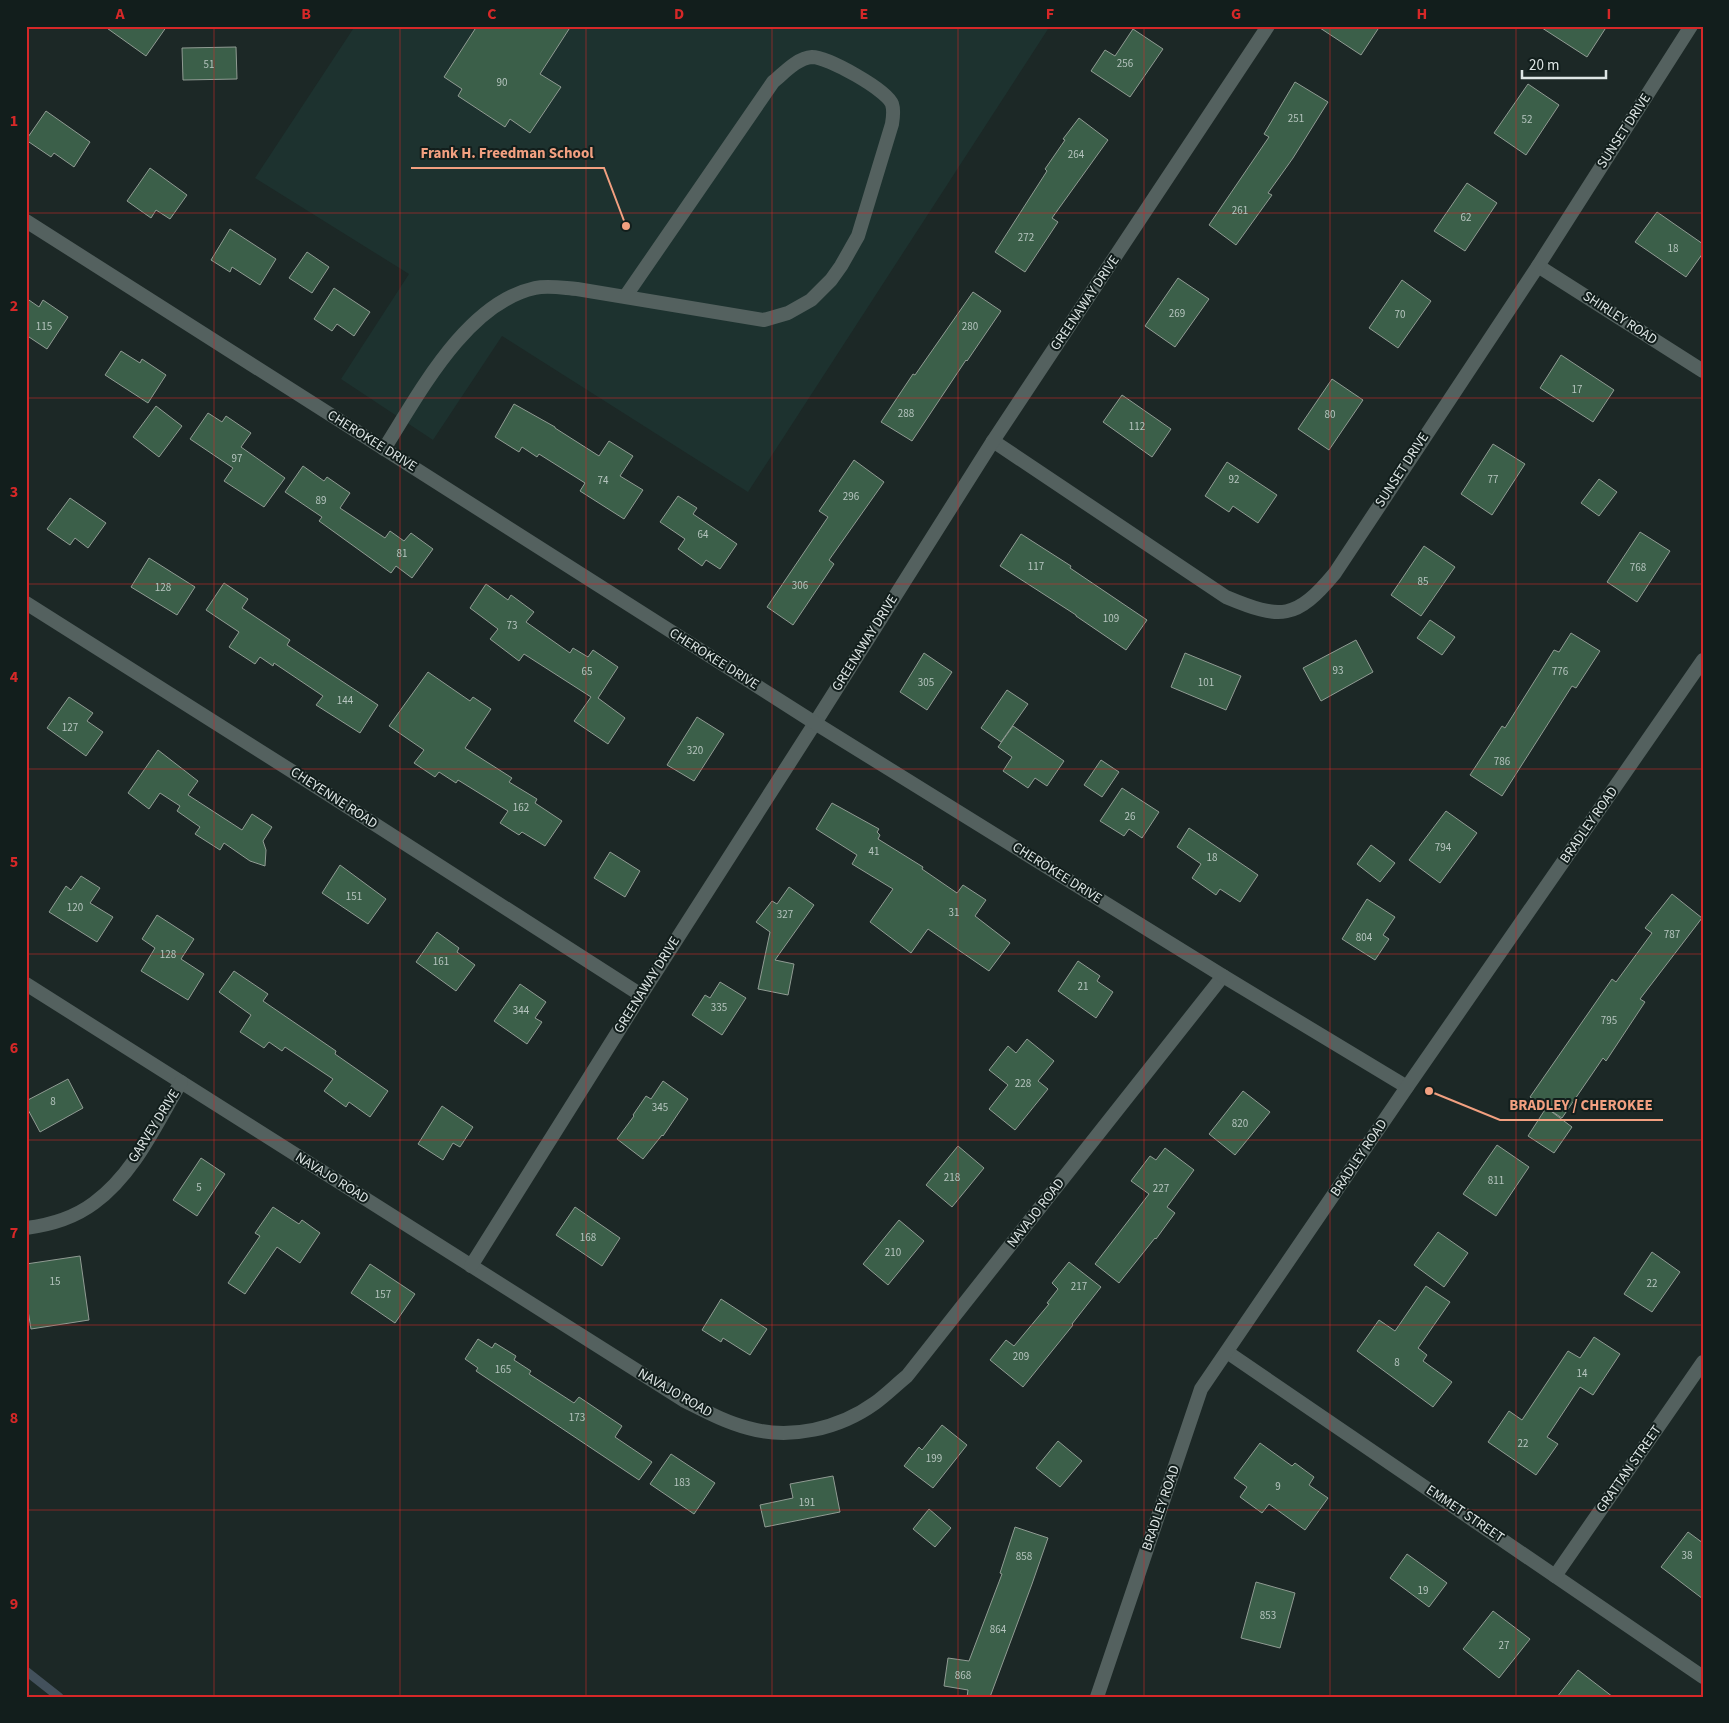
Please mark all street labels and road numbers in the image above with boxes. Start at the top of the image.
street label: SUNSET DRIVE [1592,90,1656,172]
street label: GREENAWAY DRIVE [1046,252,1124,354]
street label: SHIRLEY ROAD [1579,286,1661,350]
street label: CHEROKEE DRIVE [323,405,421,477]
street label: SUNSET DRIVE [1370,429,1434,511]
street label: GREENAWAY DRIVE [827,591,903,695]
street label: CHEROKEE DRIVE [665,623,763,695]
street label: CHEYENNE ROAD [287,762,381,834]
street label: BRADLEY ROAD [1555,783,1623,867]
street label: CHEROKEE DRIVE [1008,837,1106,909]
street label: GREENAWAY DRIVE [609,933,685,1037]
street label: GARVEY DRIVE [123,1085,185,1167]
street label: BRADLEY ROAD [1326,1115,1392,1201]
street label: NAVAJO ROAD [291,1147,373,1209]
street label: NAVAJO ROAD [1002,1174,1070,1252]
street label: NAVAJO ROAD [634,1364,716,1422]
street label: GRATTAN STREET [1591,1421,1667,1517]
street label: BRADLEY ROAD [1137,1463,1185,1553]
street label: EMMET STREET [1422,1480,1508,1548]

